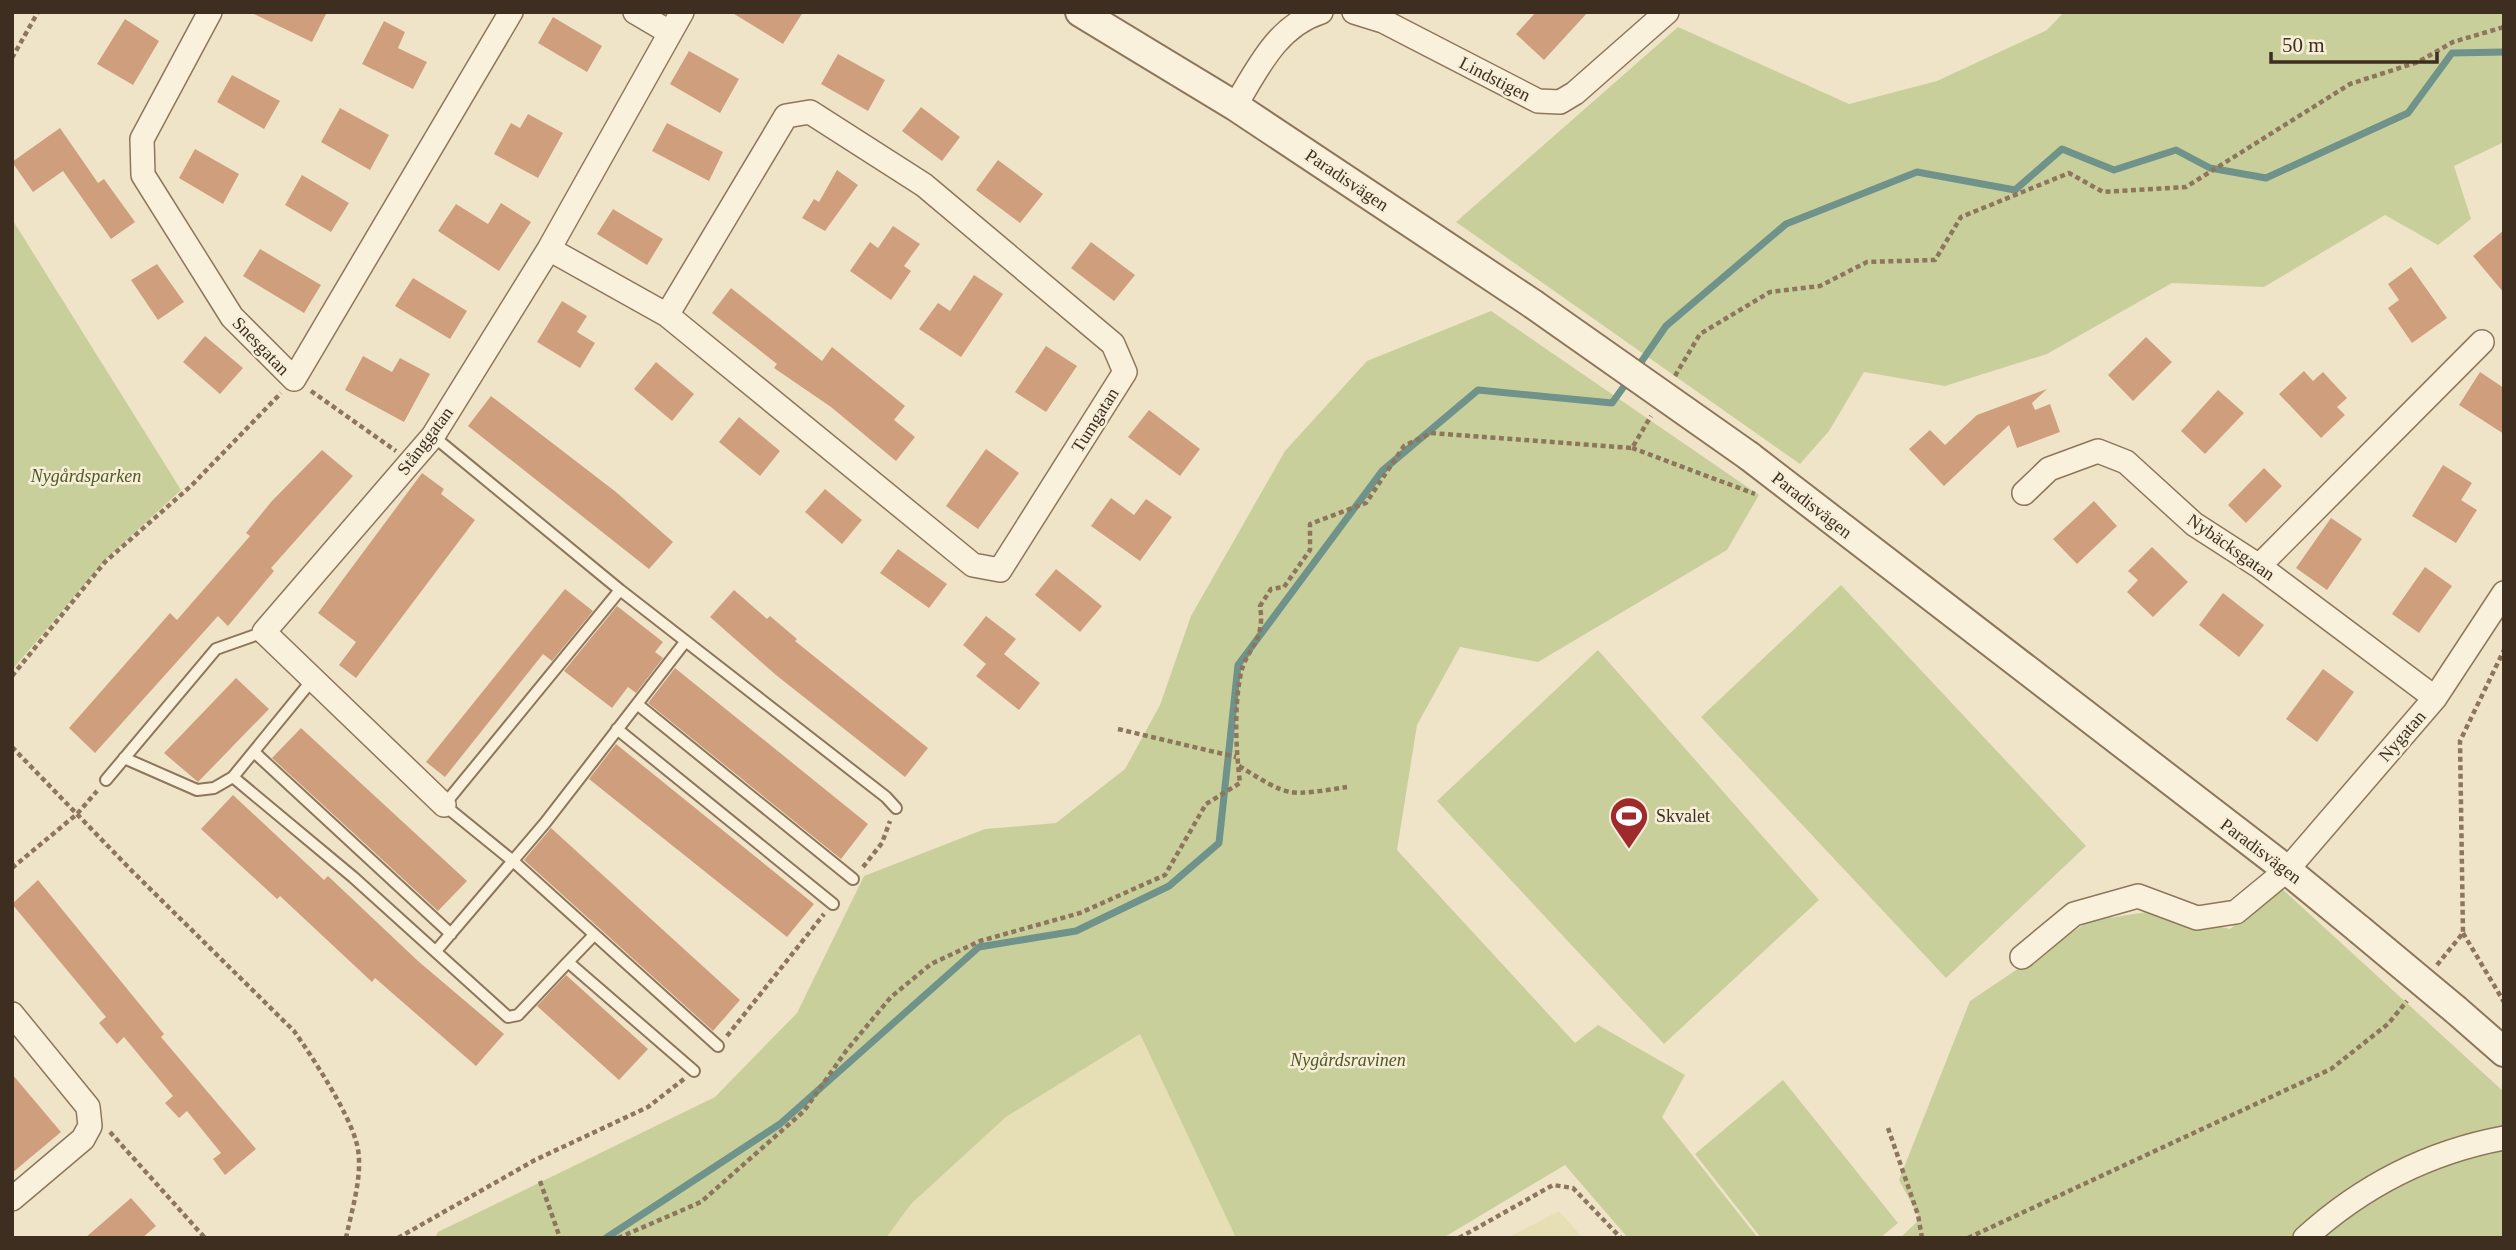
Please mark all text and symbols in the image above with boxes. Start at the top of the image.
scale bar [2271,21,2437,65]
text: 50 m [2282,33,2325,57]
street label: Lindstigen [1456,53,1534,105]
street label: Paradisvägen [1302,145,1392,215]
street label: Snesgatan [228,313,294,379]
street label: Tumgatan [1067,384,1123,456]
street label: Stånggatan [393,403,457,479]
park label: Nygårdsparken [30,466,141,486]
street label: Paradisvägen [1768,468,1856,542]
street label: Nybäcksgatan [2184,510,2278,584]
street label: Nygatan [2374,706,2430,766]
sports icon: Skvalet [1608,795,1650,850]
place label: Skvalet [1656,806,1710,826]
street label: Paradisvägen [2217,814,2305,888]
park label: Nygårdsravinen [1289,1050,1406,1070]

